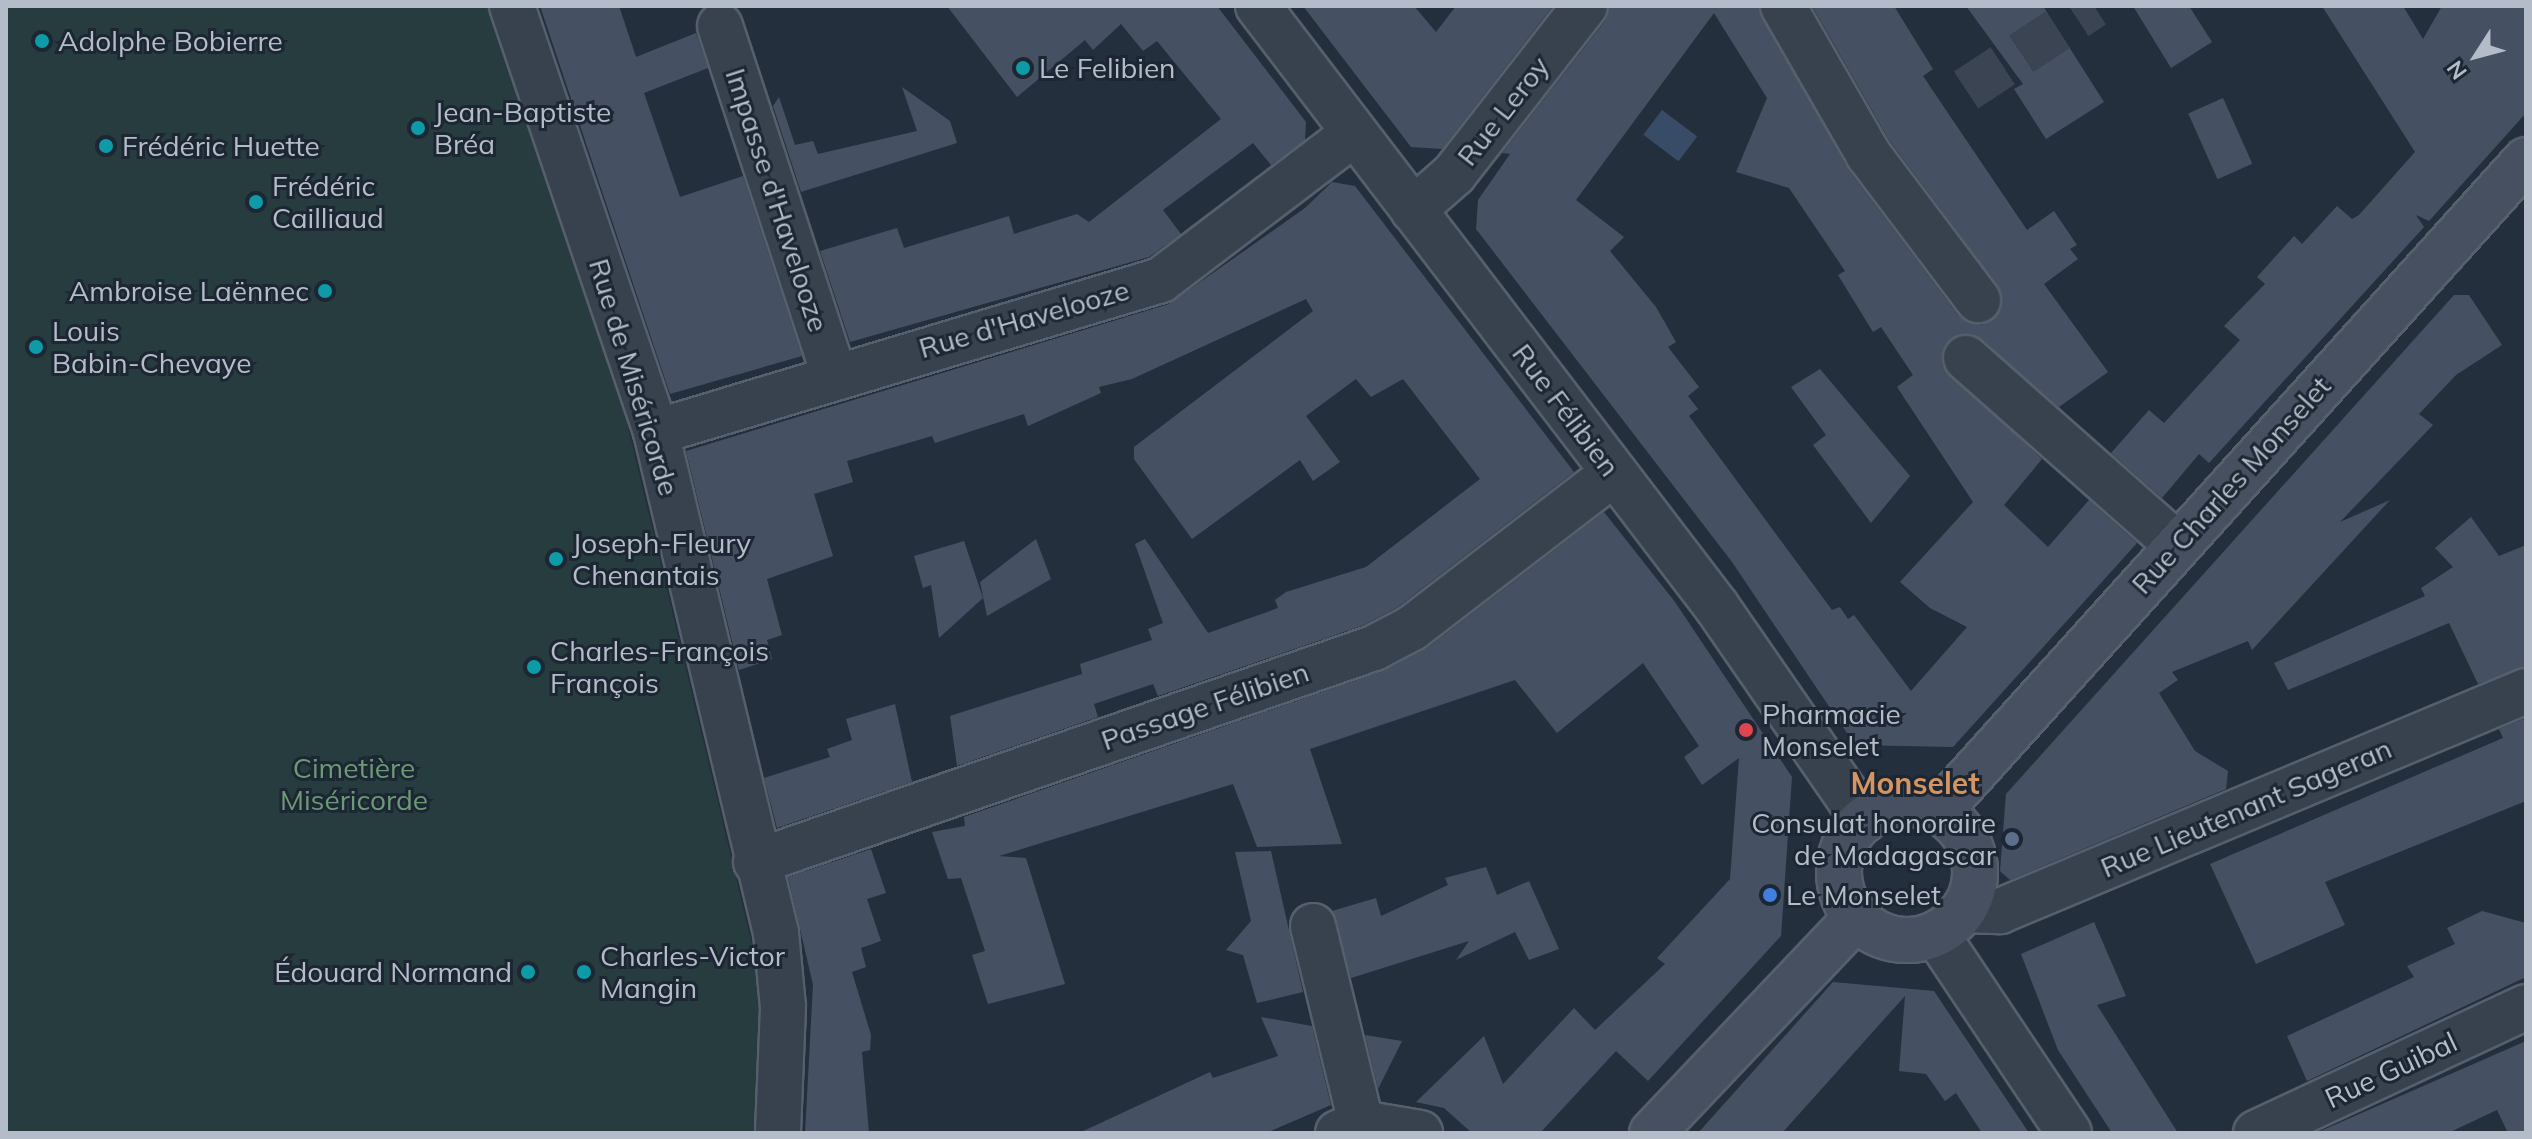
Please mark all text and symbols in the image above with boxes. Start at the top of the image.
north arrow [2436,16,2516,96]
place label: Adolphe Bobierre [58,24,283,58]
marker: Adolphe Bobierre [33,32,51,50]
street label: Rue Leroy [1450,50,1556,172]
place label: Le Felibien [1039,51,1176,85]
text: N [2440,55,2473,85]
marker: Le Felibien [1014,59,1032,77]
street label: Impasse d'Havelooze [719,64,835,336]
place label: Jean-Baptiste Bréa [434,95,611,161]
marker: Jean-Baptiste Bréa [409,119,427,137]
place label: Frédéric Huette [122,129,320,163]
marker: Frédéric Huette [97,137,115,155]
place label: Frédéric Cailliaud [272,169,384,235]
marker: Frédéric Cailliaud [247,193,265,211]
street label: Rue de Miséricorde [582,255,686,499]
street label: Rue d'Havelooze [915,273,1133,365]
place label: Ambroise Laënnec [69,274,309,308]
marker: Ambroise Laënnec [316,282,334,300]
place label: Louis Babin-Chevaye [52,314,251,380]
street label: Rue Félibien [1505,337,1627,483]
marker: Louis Babin-Chevaye [27,338,45,356]
street label: Rue Charles Monselet [2125,369,2337,601]
place label: Joseph-Fleury Chenantais [572,526,751,592]
marker: Joseph-Fleury Chenantais [547,550,565,568]
place label: Charles-François François [550,634,769,700]
street label: Passage Félibien [1097,655,1313,757]
marker: Charles-François François [525,658,543,676]
place label: Pharmacie Monselet [1762,697,1901,763]
marker: Pharmacie Monselet [1737,721,1755,739]
street label: Rue Lieutenant Sageran [2096,731,2396,885]
park label: Cimetière Miséricorde [280,751,428,817]
district label: Monselet [1851,765,1979,801]
place label: Consulat honoraire de Madagascar [1751,806,1996,872]
marker: Consulat honoraire de Madagascar [2003,830,2021,848]
place label: Le Monselet [1786,878,1941,912]
marker: Le Monselet [1761,886,1779,904]
place label: Charles-Victor Mangin [600,939,785,1005]
place label: Édouard Normand [274,955,512,989]
marker: Édouard Normand [519,963,537,981]
marker: Charles-Victor Mangin [575,963,593,981]
street label: Rue Guibal [2320,1025,2462,1115]

